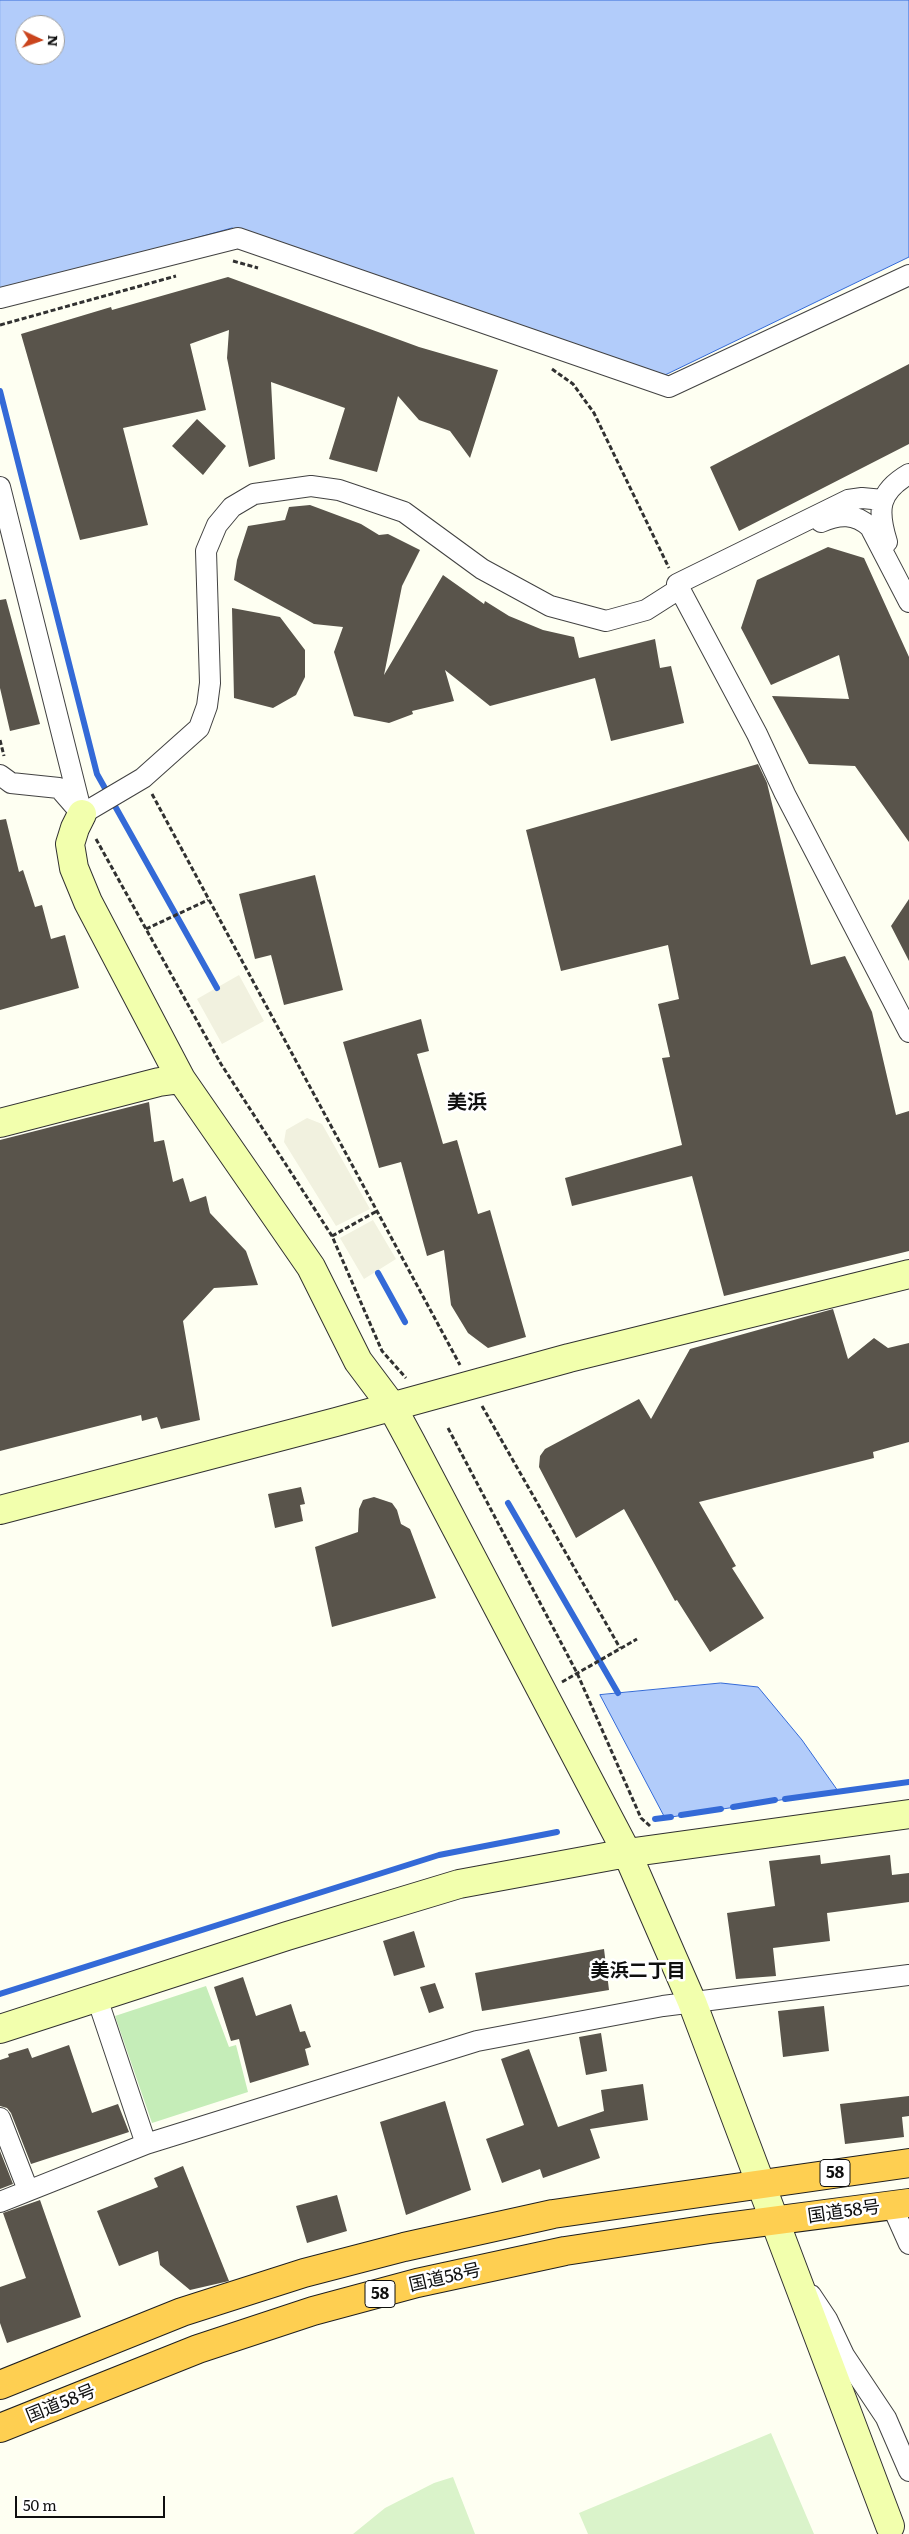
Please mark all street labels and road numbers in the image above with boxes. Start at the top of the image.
road number: 58 [820,2160,850,2186]
street label: 国道58号 [806,2196,882,2228]
street label: 国道58号 [407,2259,483,2297]
road number: 58 [365,2280,395,2308]
street label: 国道58号 [23,2380,99,2428]

